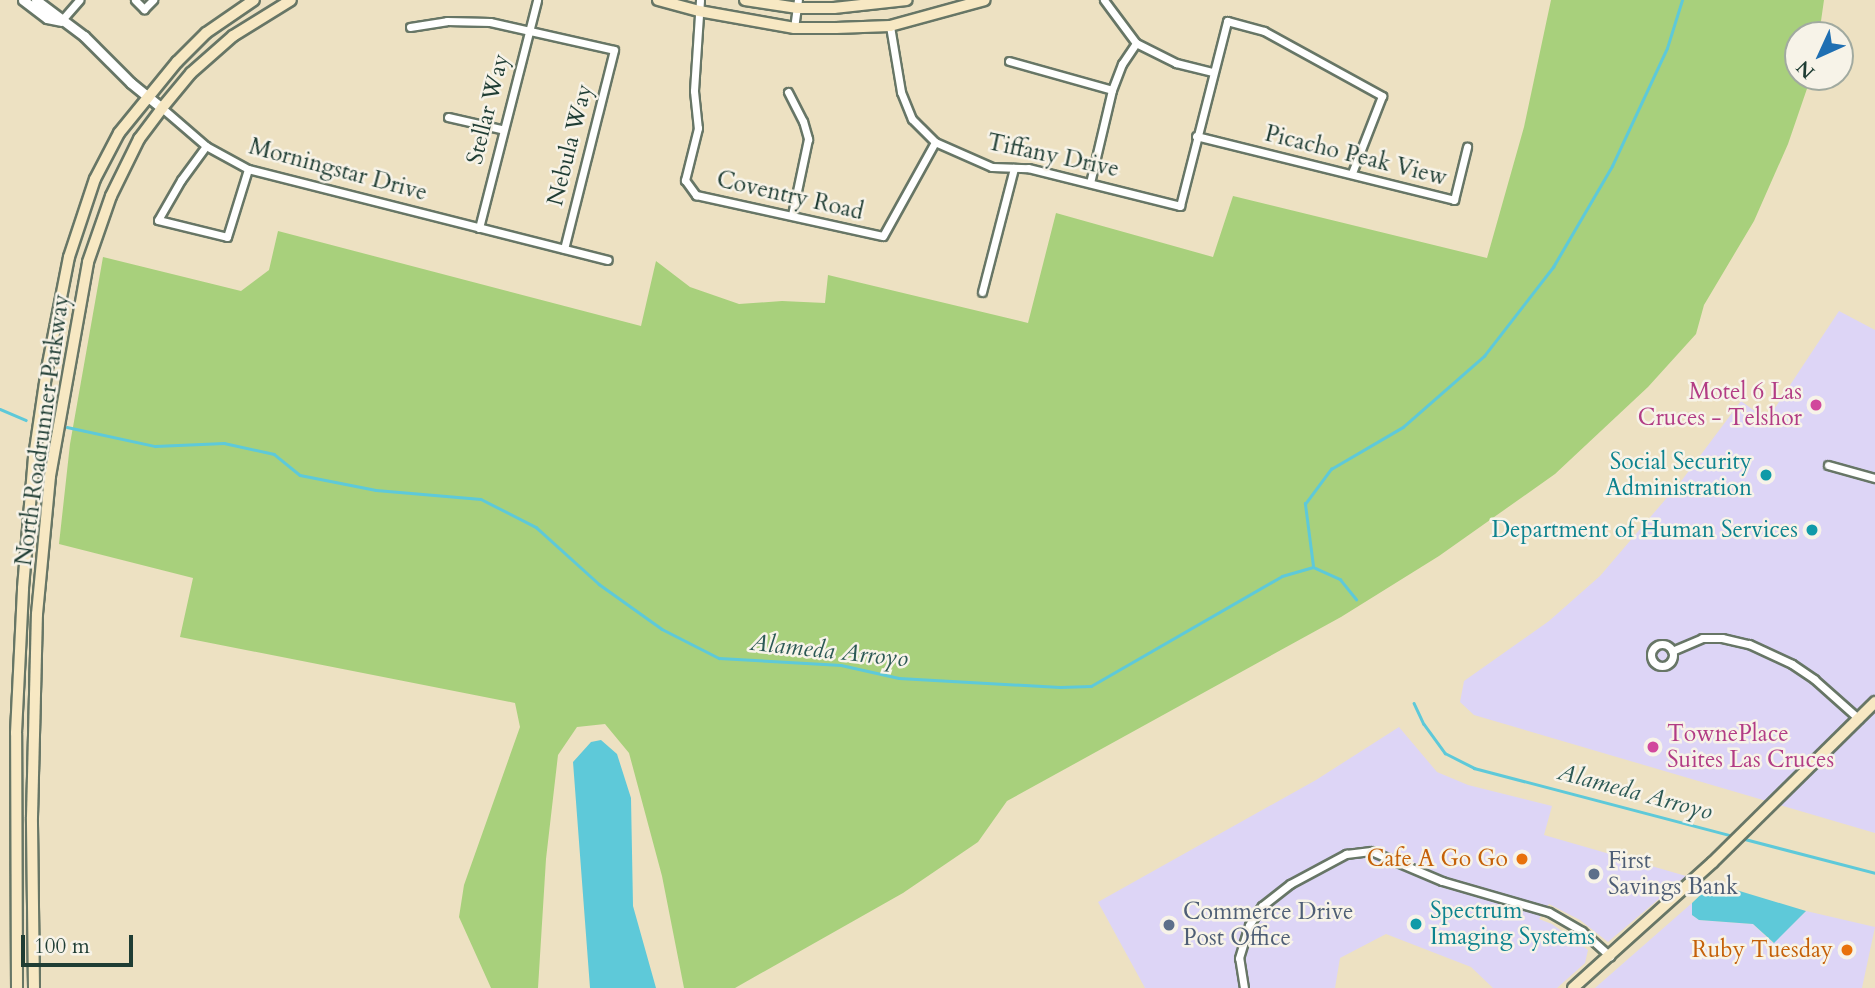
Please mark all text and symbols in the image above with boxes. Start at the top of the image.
north arrow [1784,21,1854,91]
street label: Stellar Way [461,51,515,167]
text: N [1791,54,1821,84]
street label: Nebula Way [542,81,598,209]
street label: Picacho Peak View [1262,120,1450,192]
street label: Tiffany Drive [985,129,1121,183]
street label: Morningstar Drive [246,133,430,207]
street label: Coventry Road [714,166,866,226]
street label: North Roadrunner Parkway [10,292,76,568]
place label: Motel 6 Las Cruces - Telshor [1638,378,1802,432]
marker: Motel 6 Las Cruces - Telshor [1808,397,1824,413]
place label: Social Security Administration [1605,448,1752,502]
marker: Social Security Administration [1758,467,1774,483]
place label: Department of Human Services [1491,516,1798,544]
marker: Department of Human Services [1804,522,1820,538]
water label: Alameda Arroyo [748,628,910,674]
place label: TownePlace Suites Las Cruces [1667,720,1834,774]
marker: TownePlace Suites Las Cruces [1645,739,1661,755]
water label: Alameda Arroyo [1554,758,1716,826]
place label: Cafe A Go Go [1367,845,1508,873]
place label: First Savings Bank [1608,847,1738,901]
marker: Cafe A Go Go [1514,851,1530,867]
marker: First Savings Bank [1586,866,1602,882]
place label: Spectrum Imaging Systems [1430,897,1595,951]
place label: Commerce Drive Post Office [1183,898,1353,952]
marker: Spectrum Imaging Systems [1408,916,1424,932]
marker: Commerce Drive Post Office [1161,917,1177,933]
scale bar [24,922,136,966]
text: 100 m [34,932,90,961]
place label: Ruby Tuesday [1692,936,1833,964]
marker: Ruby Tuesday [1839,942,1855,958]

